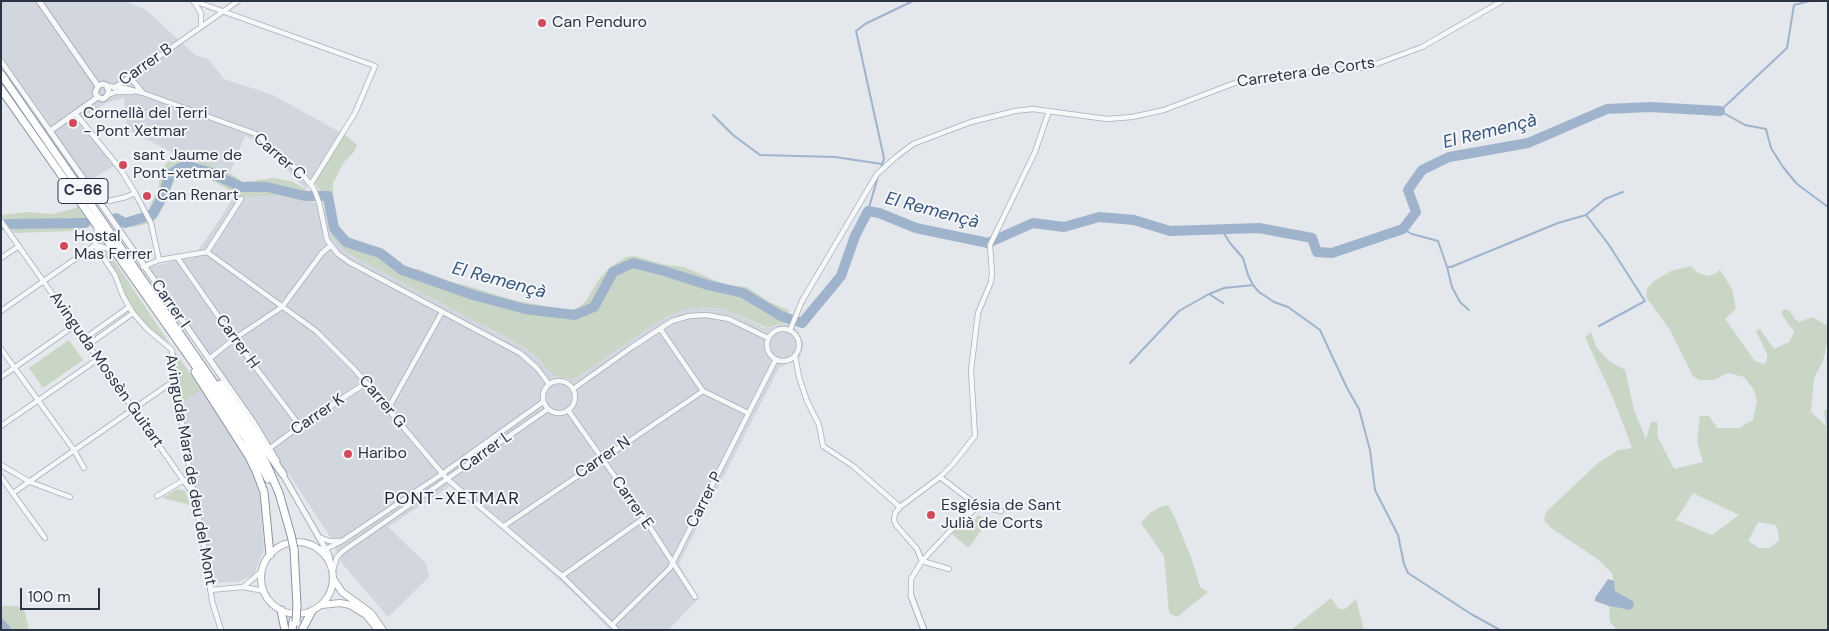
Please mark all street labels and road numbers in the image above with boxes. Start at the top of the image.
street label: Carrer B [116,40,176,90]
street label: Carretera de Corts [1236,54,1376,92]
street label: Carrer C [249,129,309,185]
road number: C-66 [58,178,108,204]
street label: Carrer I [146,276,194,332]
street label: Avinguda Mossèn Guitart [45,288,167,452]
street label: Carrer H [211,311,263,373]
street label: Avinguda Mara de deu del Mont [160,353,220,587]
street label: Carrer G [354,372,410,432]
street label: Carrer K [288,390,348,440]
street label: Carrer L [456,427,516,477]
street label: Carrer N [572,433,634,483]
street label: Carrer P [683,469,727,531]
street label: Carrer E [607,473,657,533]

